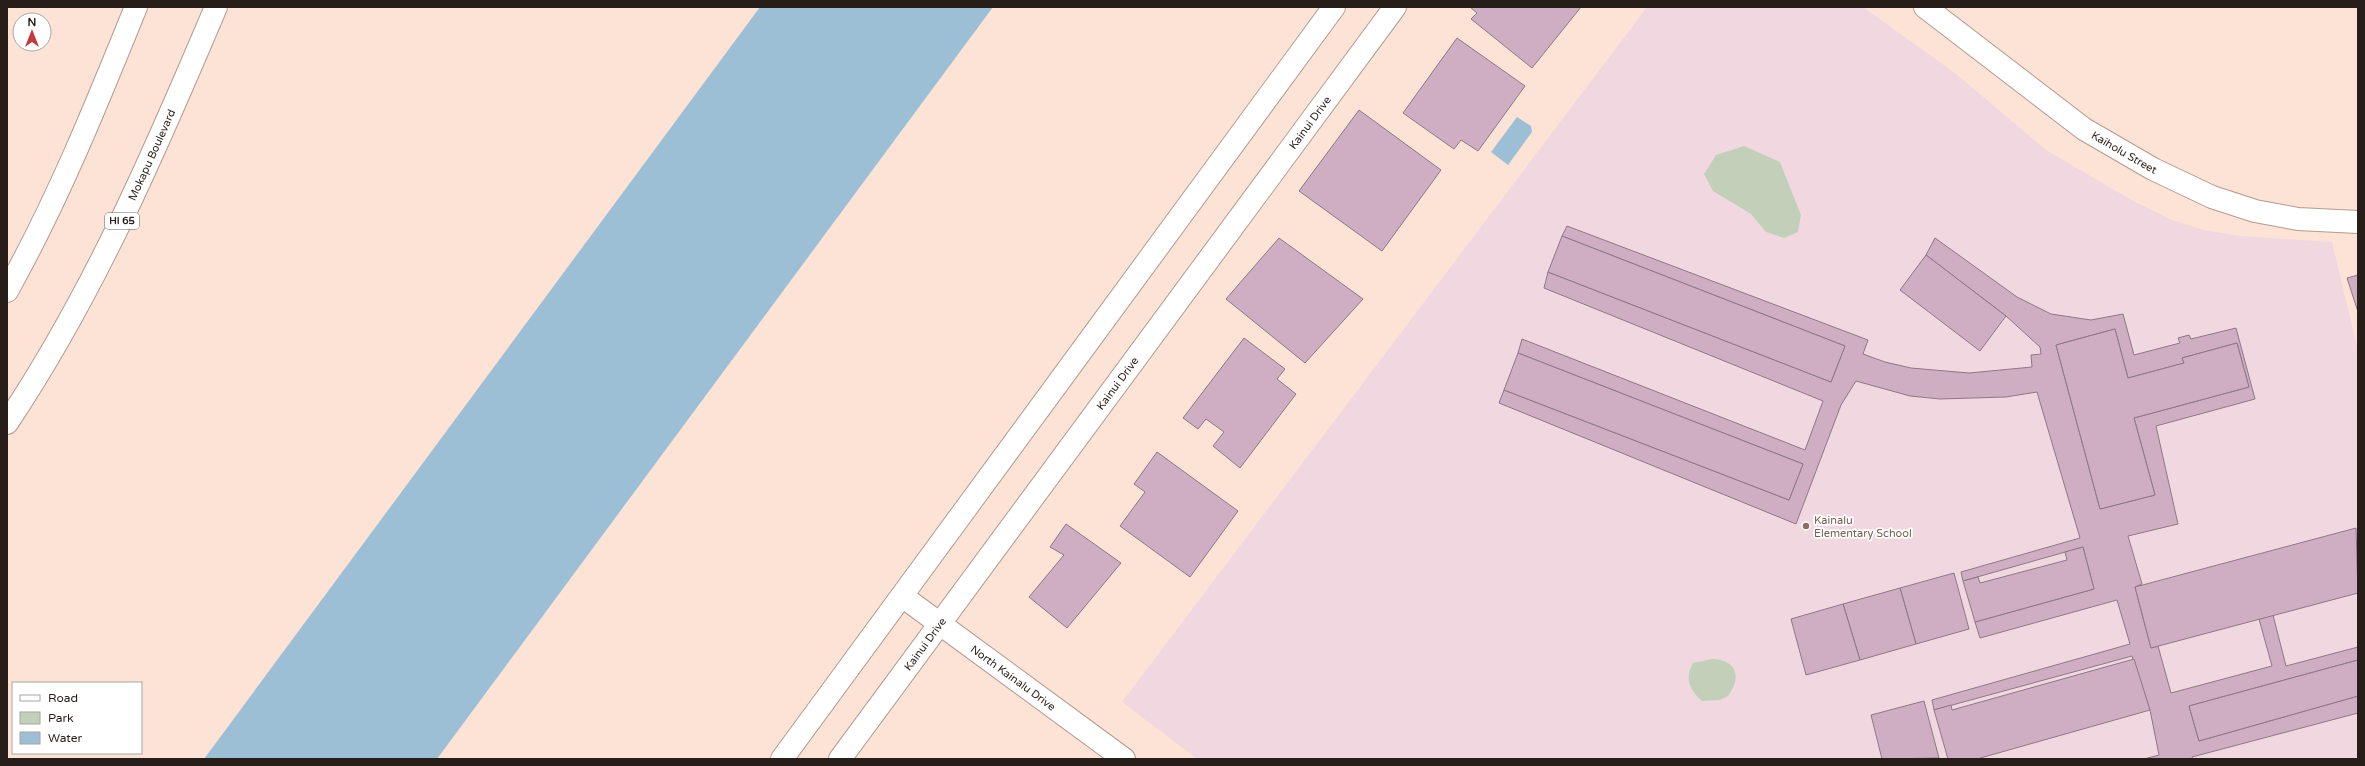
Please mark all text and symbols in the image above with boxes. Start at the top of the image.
north arrow [12,12,52,52]
text: N [28,16,36,29]
street label: Kainui Drive [1286,94,1333,152]
street label: Mokapu Boulevard [125,107,178,202]
street label: Kaiholu Street [2089,128,2159,176]
road number: HI 65 [105,213,139,229]
street label: Kainui Drive [1094,354,1141,412]
place label: Kainalu Elementary School [1814,514,1912,540]
marker: Kainalu Elementary School [1801,521,1811,531]
street label: Kainui Drive [901,615,949,673]
street label: North Kainalu Drive [968,642,1058,713]
legend [12,682,142,754]
text: Road [48,691,78,705]
text: Park [48,711,74,725]
text: Water [48,731,83,745]

